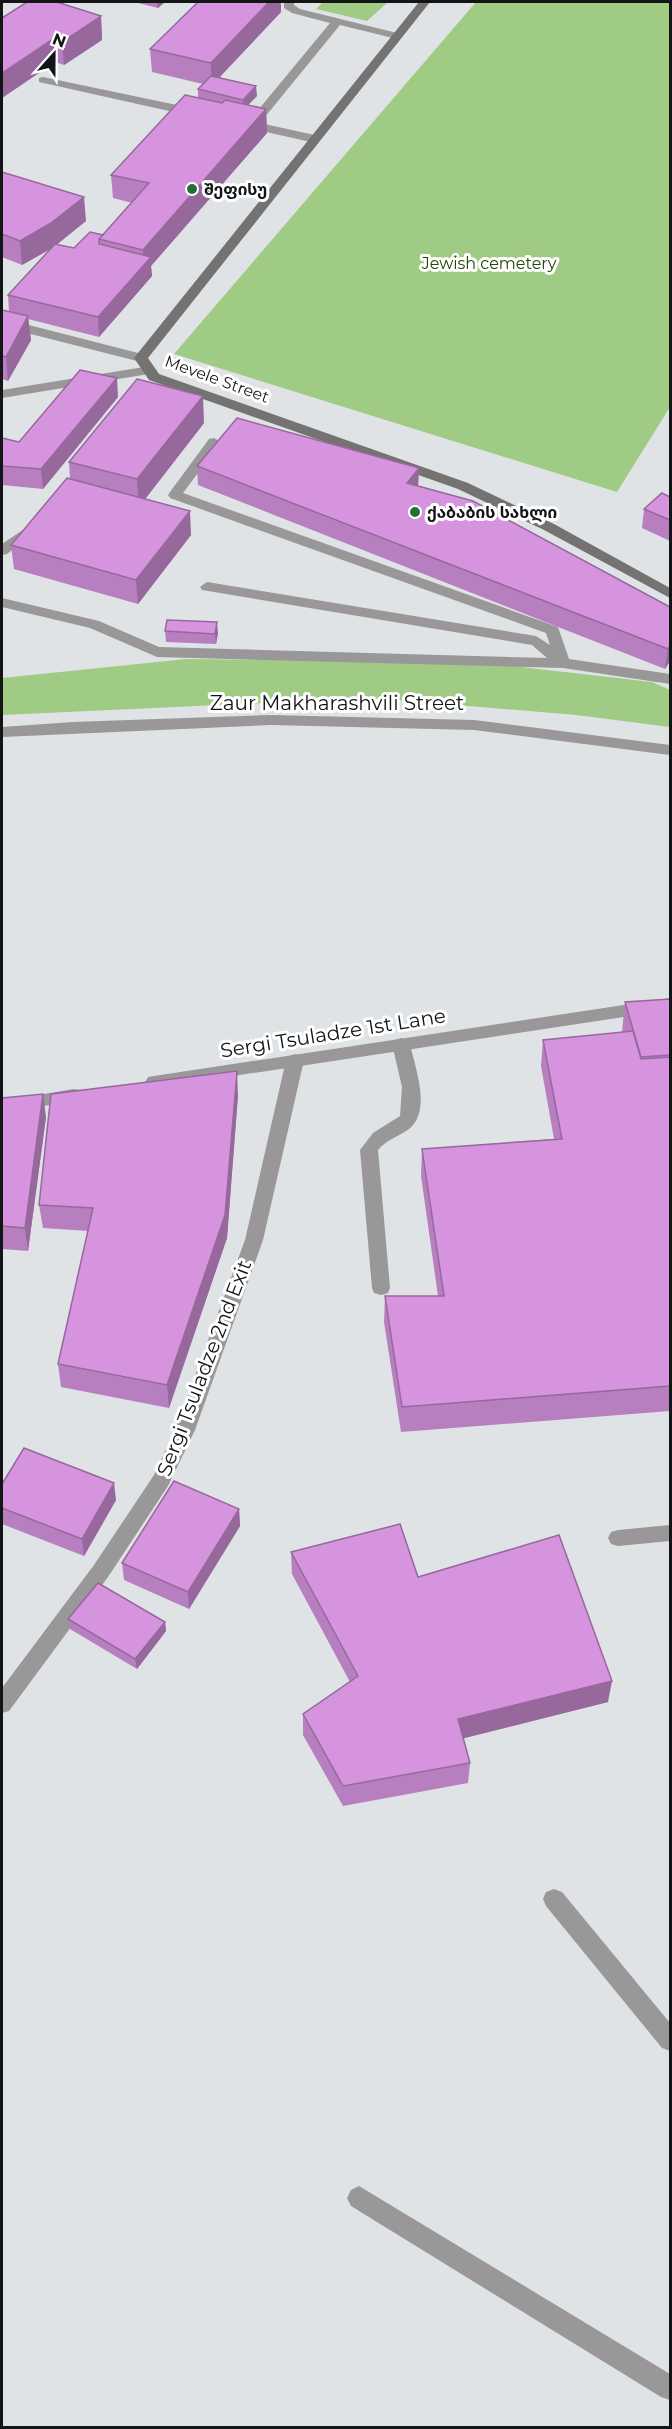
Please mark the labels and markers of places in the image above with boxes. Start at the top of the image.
place label: შეფისუ [204,180,267,199]
marker: შეფისუ [185,182,199,196]
place label: ქაბაბის სახლი [427,503,557,523]
marker: ქაბაბის სახლი [408,505,422,519]

